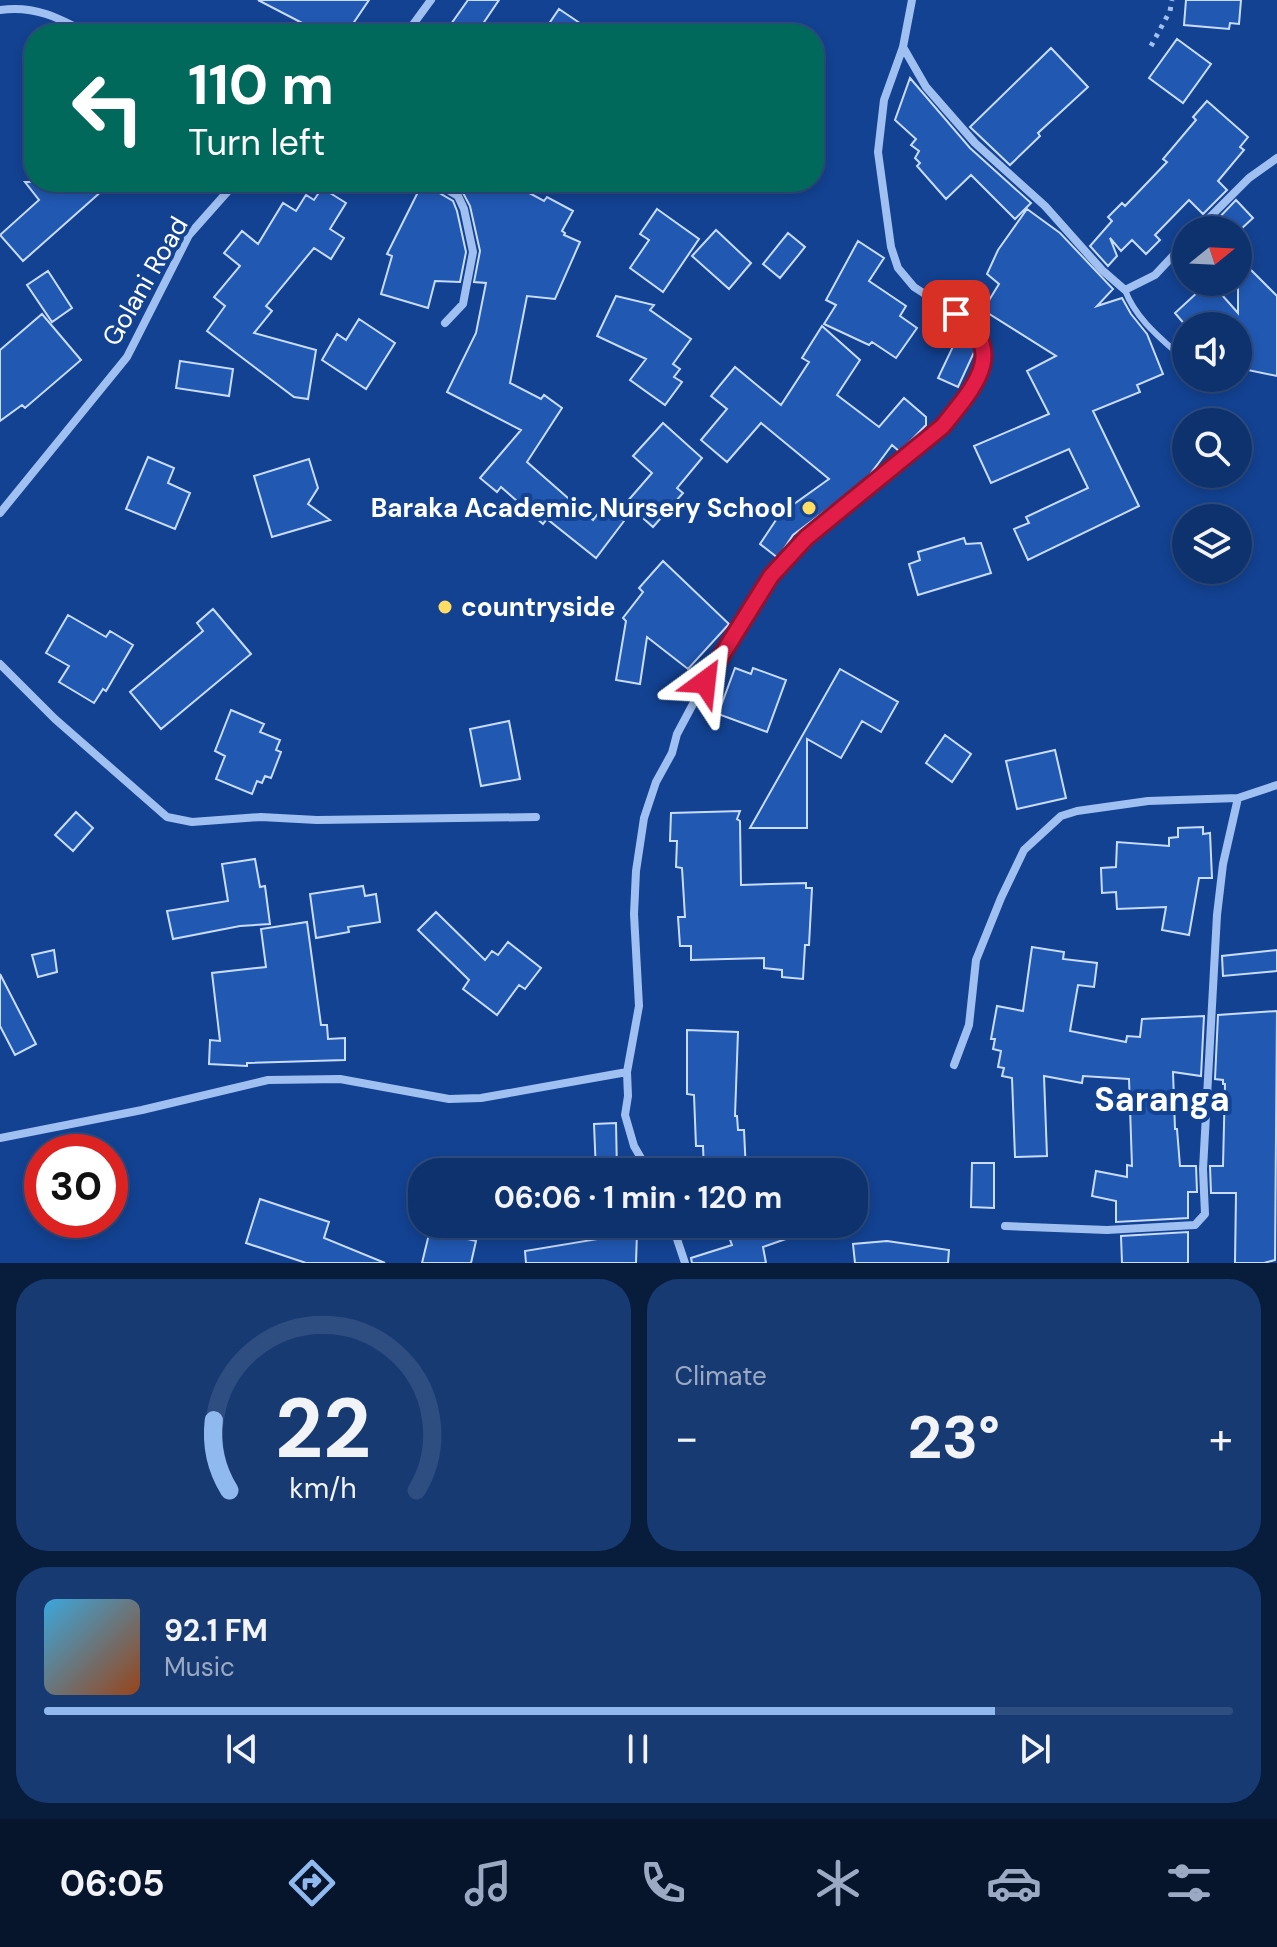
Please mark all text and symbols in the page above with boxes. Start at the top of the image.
text: 110 m [188,48,334,121]
icon: left [56,56,160,160]
text: Turn left [188,119,325,166]
street label: Golani Road [94,210,196,352]
north arrow [1172,216,1252,296]
map controls [1172,216,1252,584]
pin [922,280,990,348]
icon: arrive [934,292,978,336]
button: sound [1172,312,1252,392]
button: search [1172,408,1252,488]
place label: Baraka Academic Nursery School [371,491,793,525]
marker: Baraka Academic Nursery School [800,499,818,517]
button: layers [1172,504,1252,584]
place label: countryside [461,590,615,624]
marker: countryside [436,598,454,616]
position arrow [663,640,747,724]
district label: Saranga [1094,1077,1230,1122]
speed limit sign: 30 [24,1134,128,1238]
text: 06:06 · 1 min · 120 m [494,1178,782,1217]
text: Climate [675,1359,767,1393]
text: 22 [275,1374,371,1483]
text: 23° [907,1398,1000,1477]
text: − [675,1409,699,1467]
text: + [1209,1409,1233,1467]
text: km/h [289,1470,357,1507]
text: 92.1 FM [164,1611,268,1650]
text: Music [164,1650,235,1684]
icon: previous [220,1727,264,1771]
icon: pause [616,1727,660,1771]
icon: next [1013,1727,1057,1771]
icon: directions [284,1855,340,1911]
icon: music [460,1855,516,1911]
icon: phone [635,1855,691,1911]
icon: climate [810,1855,866,1911]
icon: car [986,1855,1042,1911]
icon: filters [1161,1855,1217,1911]
text: 06:05 [60,1860,165,1907]

